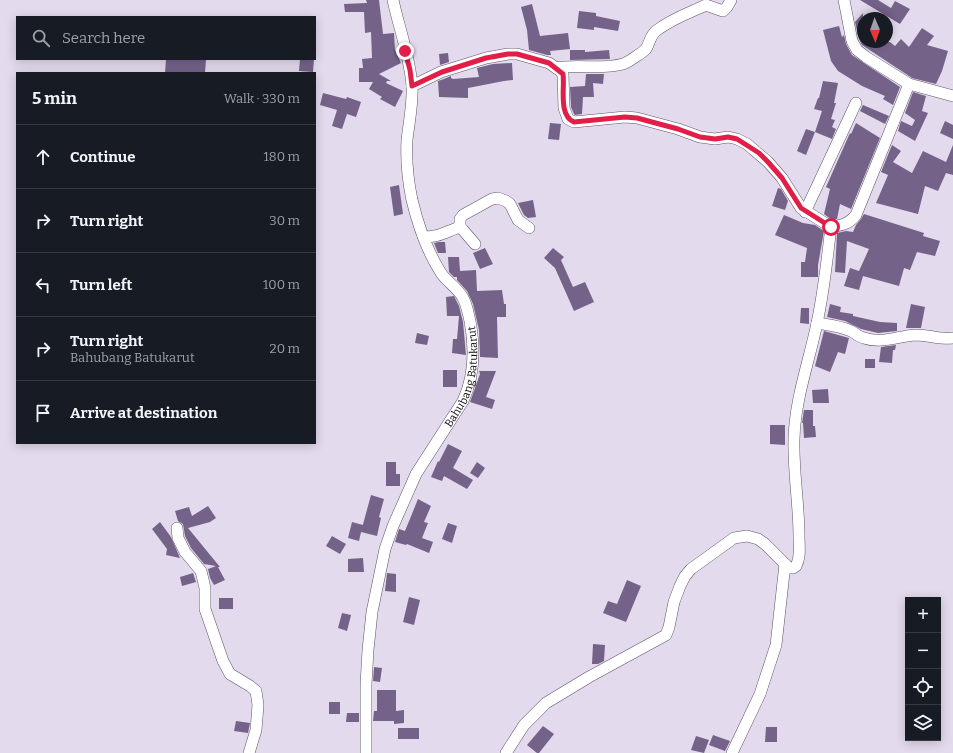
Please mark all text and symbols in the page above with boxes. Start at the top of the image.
north arrow [857,12,893,48]
search box [16,16,316,60]
icon: search [30,27,52,49]
text: Search here [62,29,145,47]
route end [396,42,414,60]
text: 5 min [32,88,77,109]
text: Walk · 330 m [224,91,300,106]
icon: ahead [32,146,54,168]
text: Continue [70,148,136,166]
text: 180 m [264,149,300,164]
icon: right [32,210,54,232]
text: Turn right [70,212,143,230]
text: 30 m [269,213,300,228]
route start [822,218,840,236]
icon: left [32,274,54,296]
text: Turn left [70,276,132,294]
text: 100 m [263,277,300,292]
street label: Bahubang Batukarut [442,325,480,430]
text: Turn right [70,332,143,350]
icon: right [32,338,54,360]
text: 20 m [270,341,300,356]
text: Bahubang Batukarut [70,350,195,365]
icon: arrive [32,402,54,424]
text: Arrive at destination [70,404,217,422]
map controls [905,597,941,741]
button: + [905,597,941,633]
button: − [905,633,941,669]
button: locate [905,669,941,705]
button: layers [905,705,941,741]

